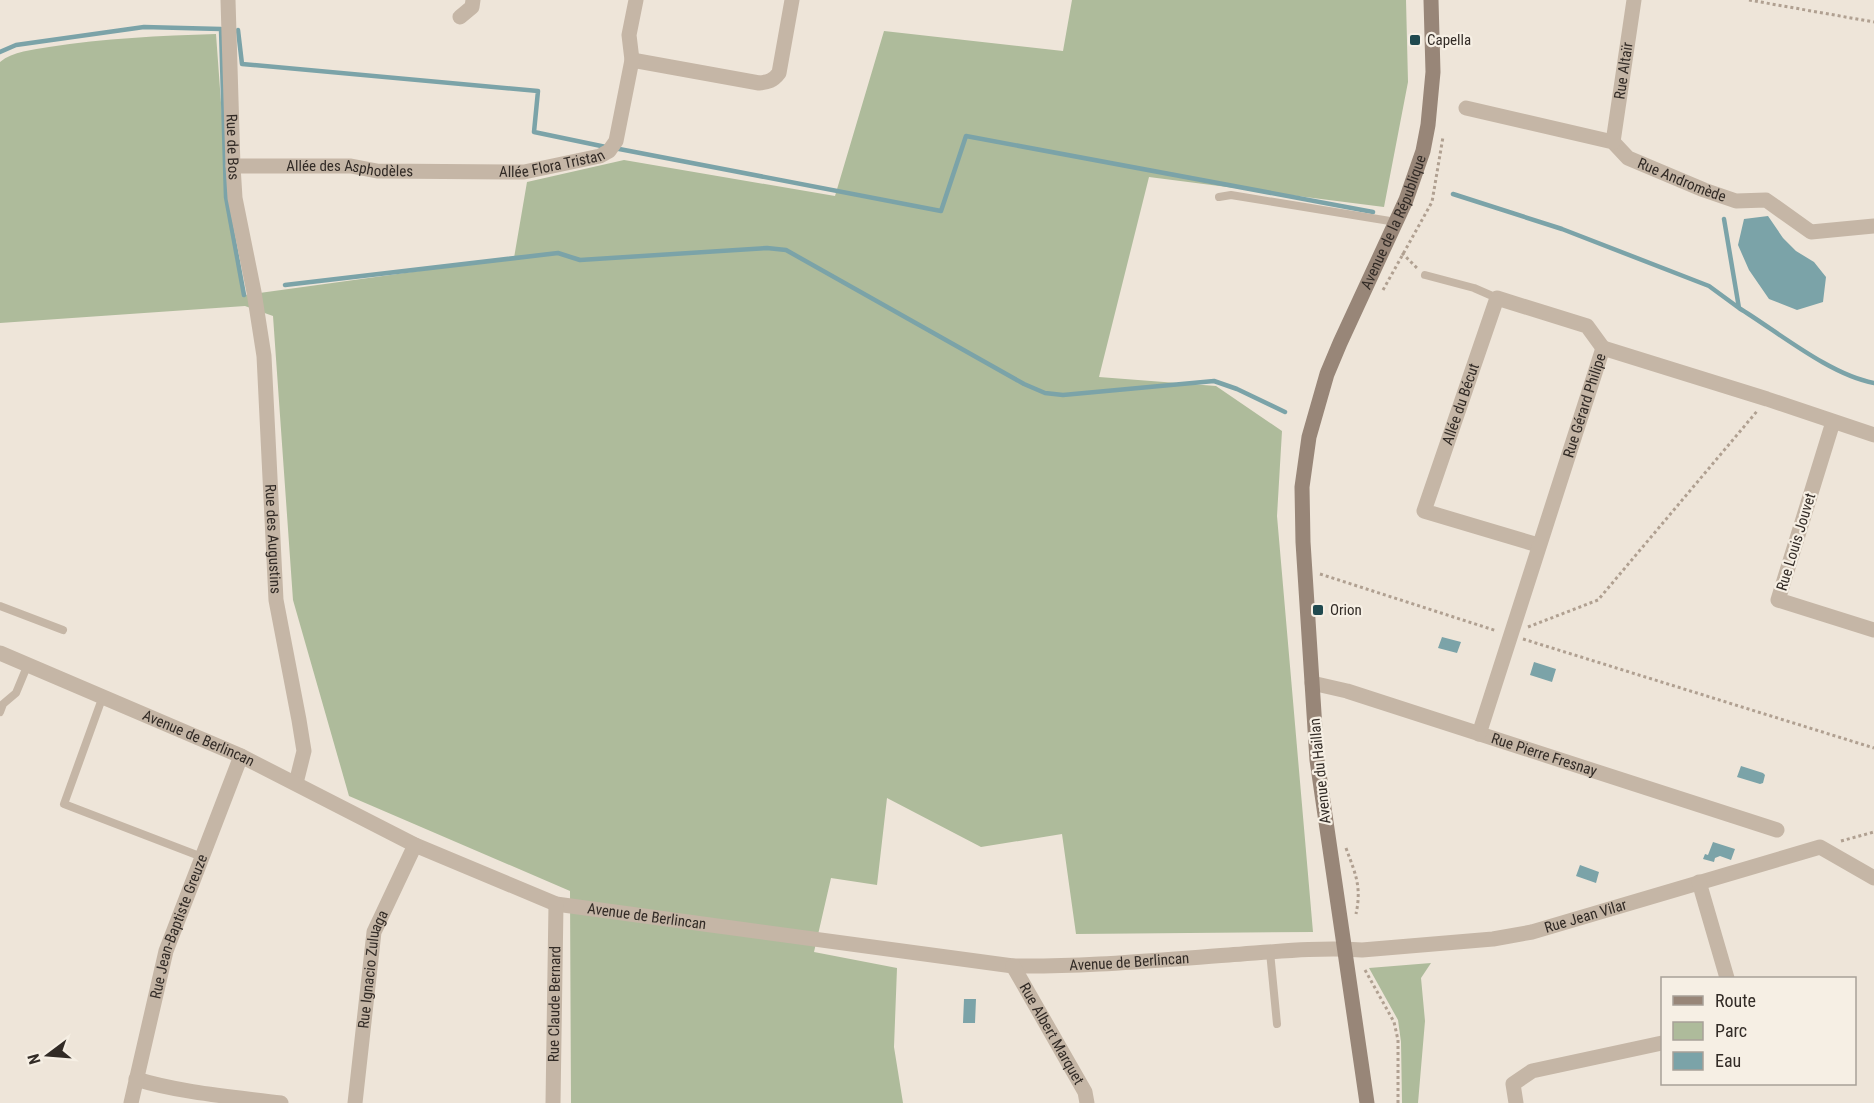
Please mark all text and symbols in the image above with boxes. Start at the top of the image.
place label: Capella [1427,31,1471,49]
marker: Capella [1408,33,1422,47]
street label: Rue Altaïr [1610,41,1637,101]
street label: Rue de Bos [222,114,243,181]
street label: Allée Flora Tristan [499,146,608,181]
street label: Avenue de la République [1357,153,1430,292]
street label: Rue Andromède [1635,154,1728,206]
street label: Allée des Asphodèles [286,157,413,180]
street label: Rue Gérard Philipe [1559,351,1610,460]
street label: Allée du Bécut [1438,361,1483,447]
street label: Rue des Augustins [261,484,285,594]
street label: Rue Louis Jouvet [1773,491,1819,593]
place label: Orion [1330,601,1362,619]
marker: Orion [1311,603,1325,617]
street label: Avenue de Berlincan [140,706,257,770]
street label: Avenue du Haillan [1306,717,1334,825]
street label: Rue Pierre Fresnay [1489,729,1599,780]
street label: Rue Jean-Baptiste Greuze [146,852,211,1001]
street label: Rue Jean Vilar [1542,895,1629,937]
street label: Avenue de Berlincan [586,899,707,933]
street label: Rue Ignacio Zuluaga [354,907,392,1030]
street label: Rue Claude Bernard [545,946,564,1062]
street label: Avenue de Berlincan [1069,949,1190,974]
legend [1661,977,1856,1085]
street label: Rue Albert Marquet [1016,980,1088,1088]
text: Route [1715,990,1756,1011]
text: Parc [1715,1020,1747,1041]
north arrow [18,1025,78,1085]
text: Eau [1715,1050,1741,1071]
text: N [24,1052,45,1066]

